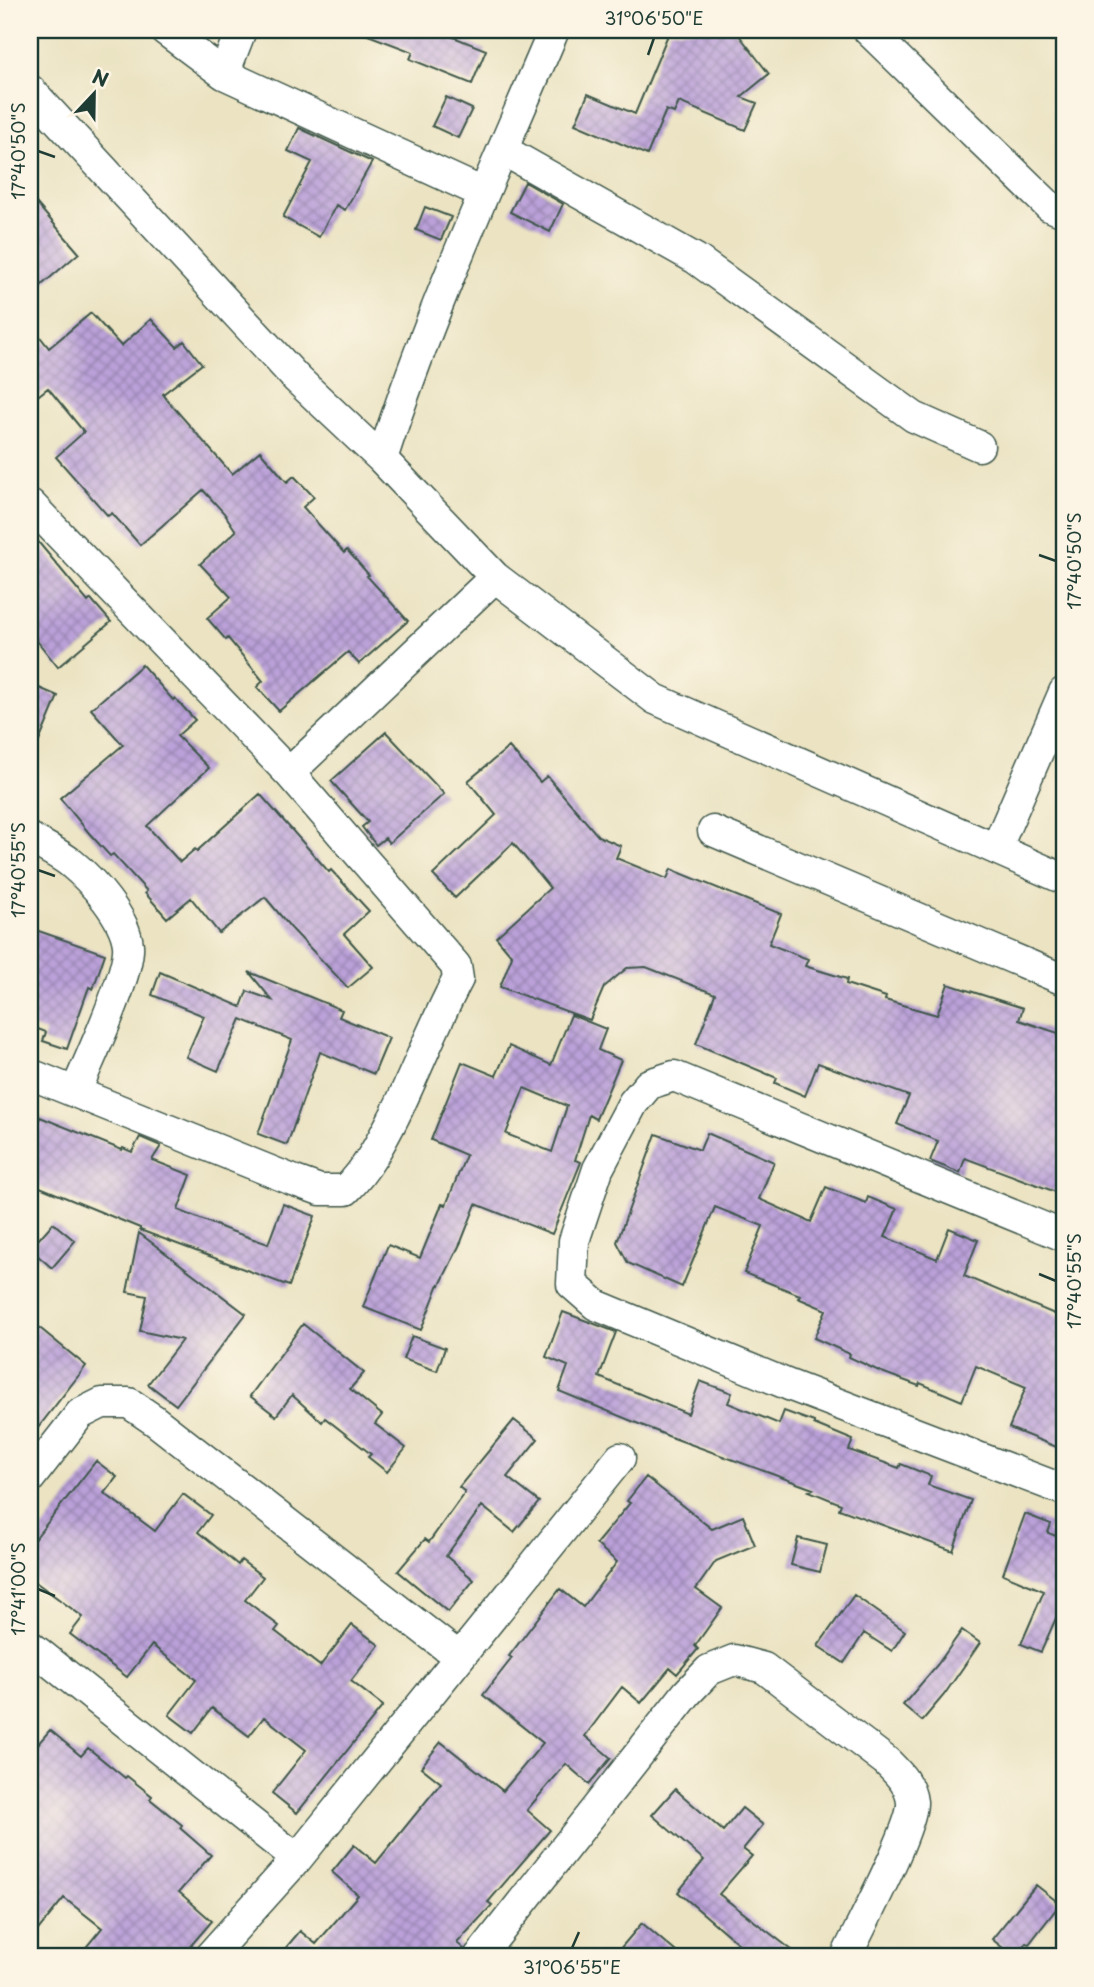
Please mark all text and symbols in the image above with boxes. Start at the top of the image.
text: 31°06'50"E [604,4,704,31]
north arrow [60,60,130,130]
text: N [89,62,113,93]
text: 17°40'50"S [4,102,31,200]
text: 17°40'50"S [1060,512,1087,610]
text: 17°40'55"S [4,822,31,918]
text: 17°40'55"S [1060,1233,1087,1329]
text: 17°41'00"S [4,1542,31,1636]
text: 31°06'55"E [523,1953,621,1980]

